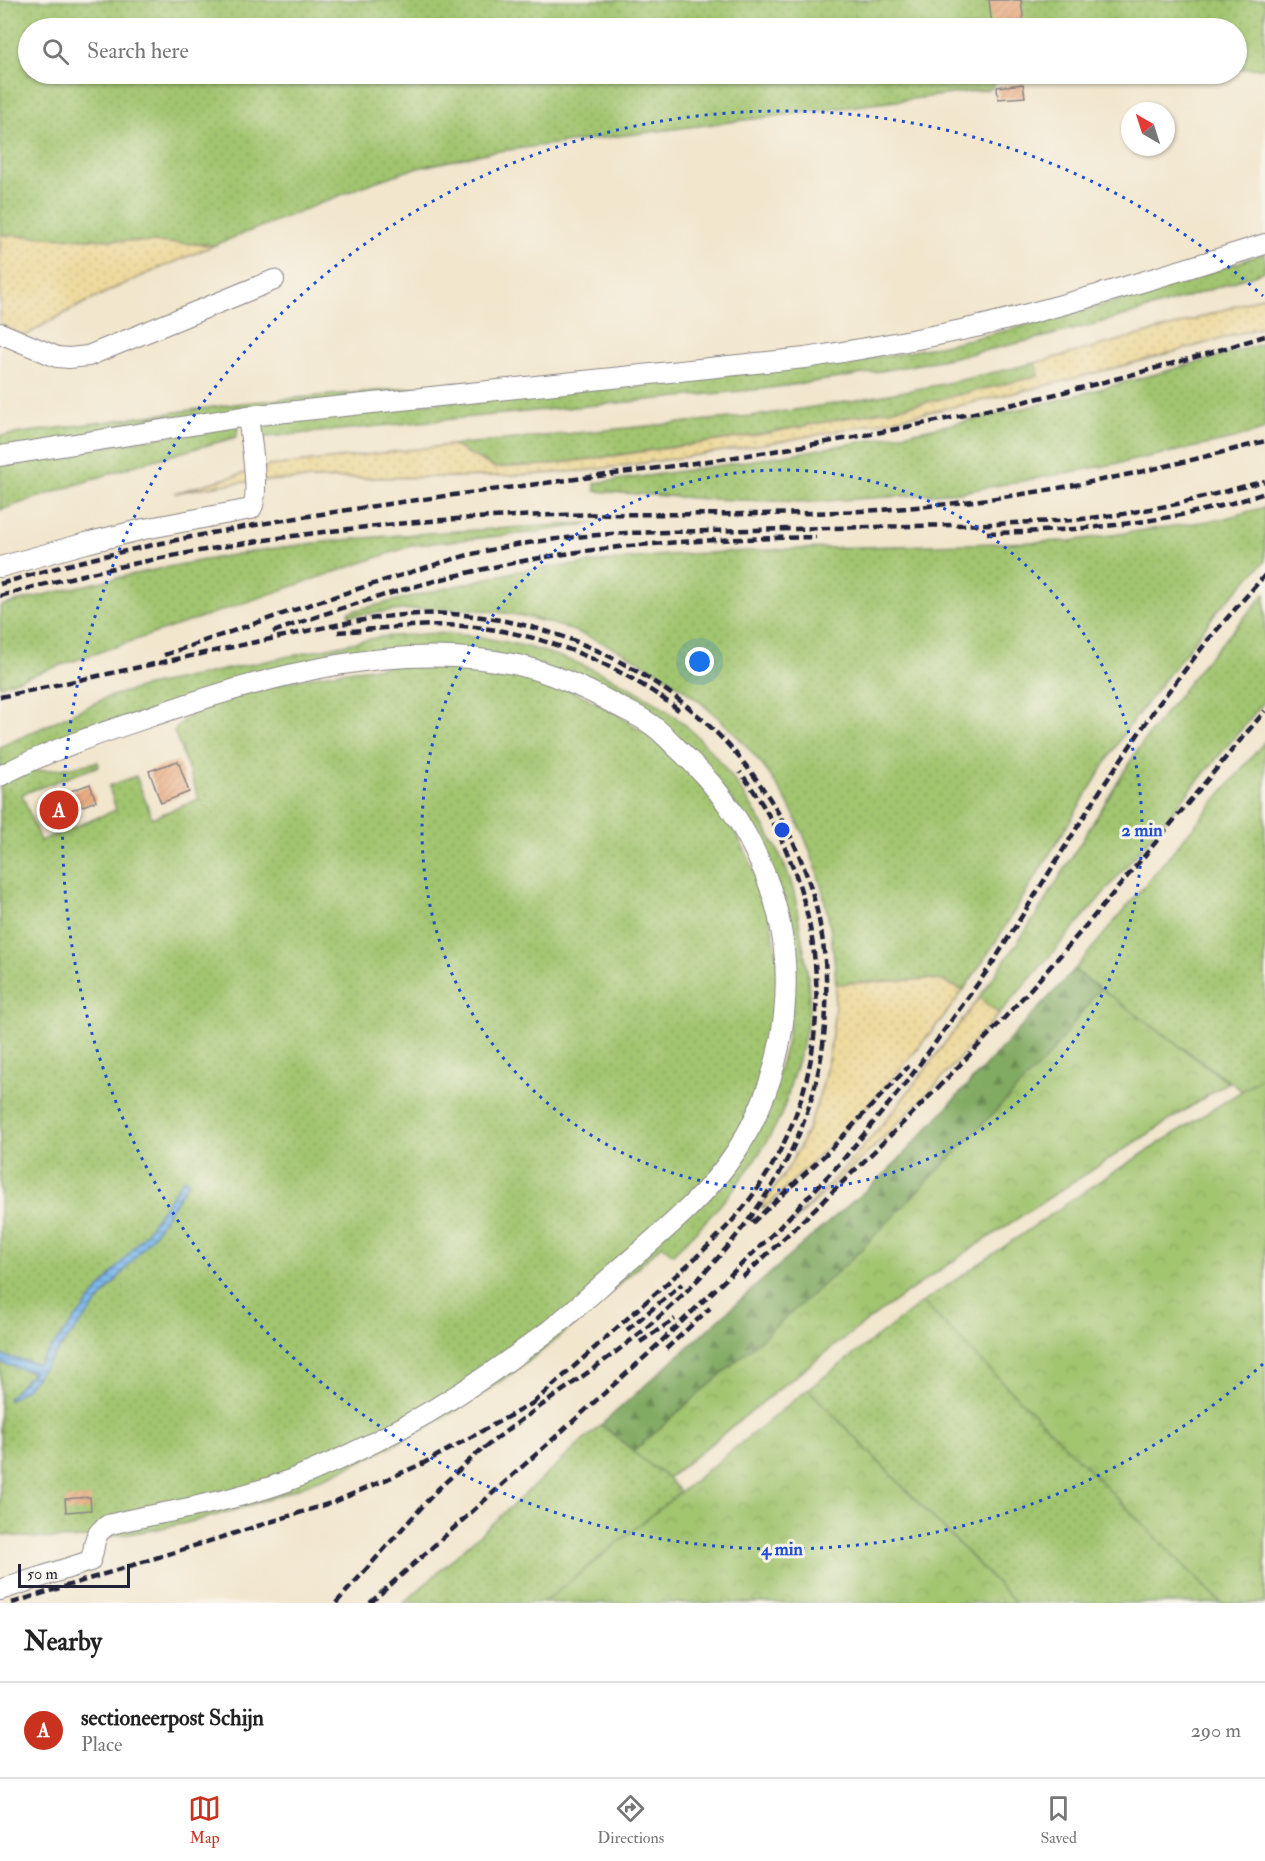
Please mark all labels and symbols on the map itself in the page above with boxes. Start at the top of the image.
north arrow [1121,102,1175,156]
your location [685,647,714,676]
pin: A [40,788,78,832]
text: 2 min [1122,819,1163,842]
centre of rings [772,820,792,840]
text: 4 min [760,1538,803,1561]
scale bar [18,1561,130,1588]

